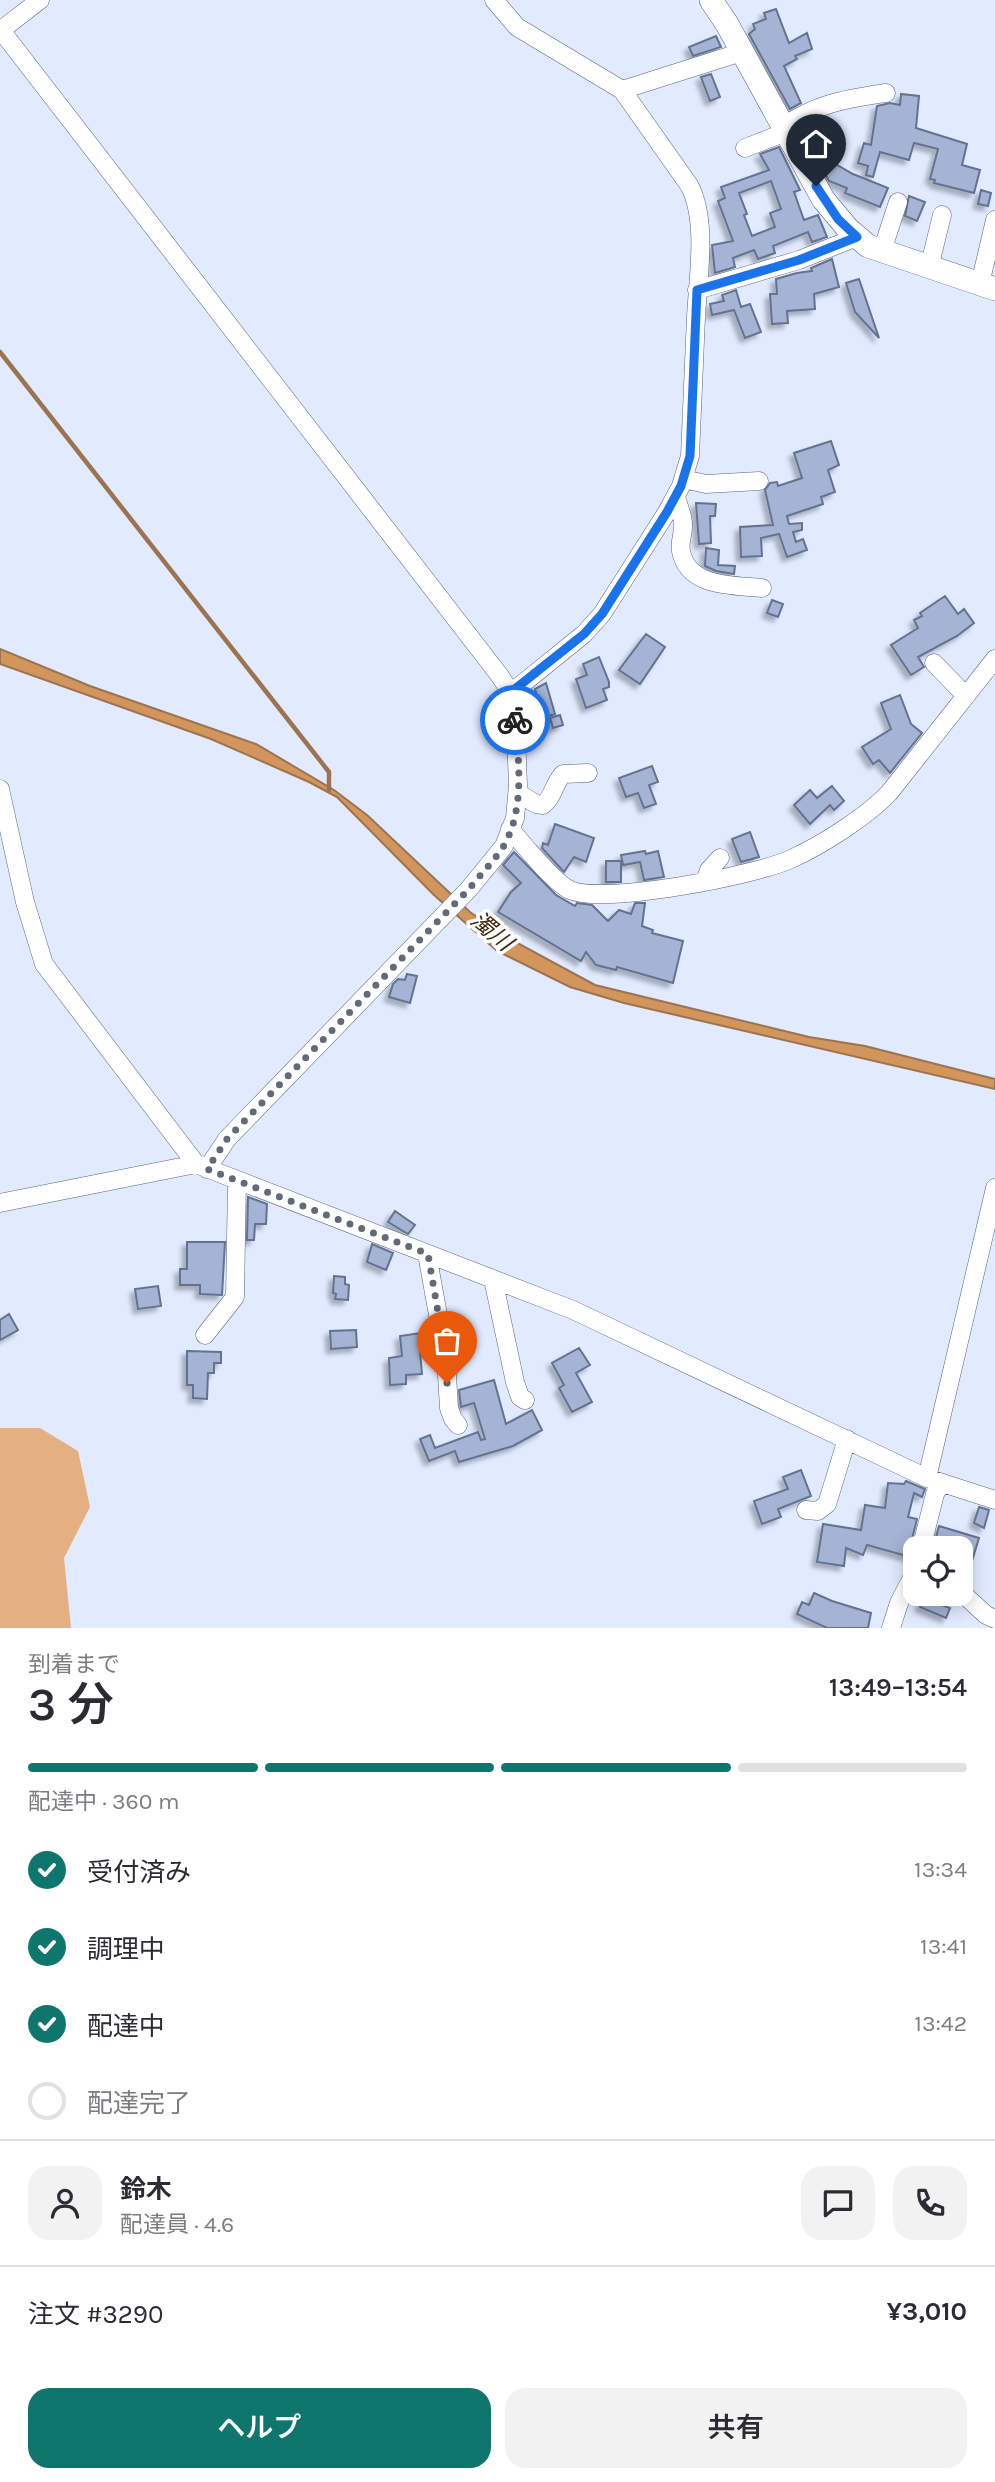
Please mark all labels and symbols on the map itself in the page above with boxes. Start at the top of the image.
pin [786,114,846,186]
courier [480,685,550,755]
water label: 濁川 [465,906,520,958]
pin [417,1311,477,1383]

